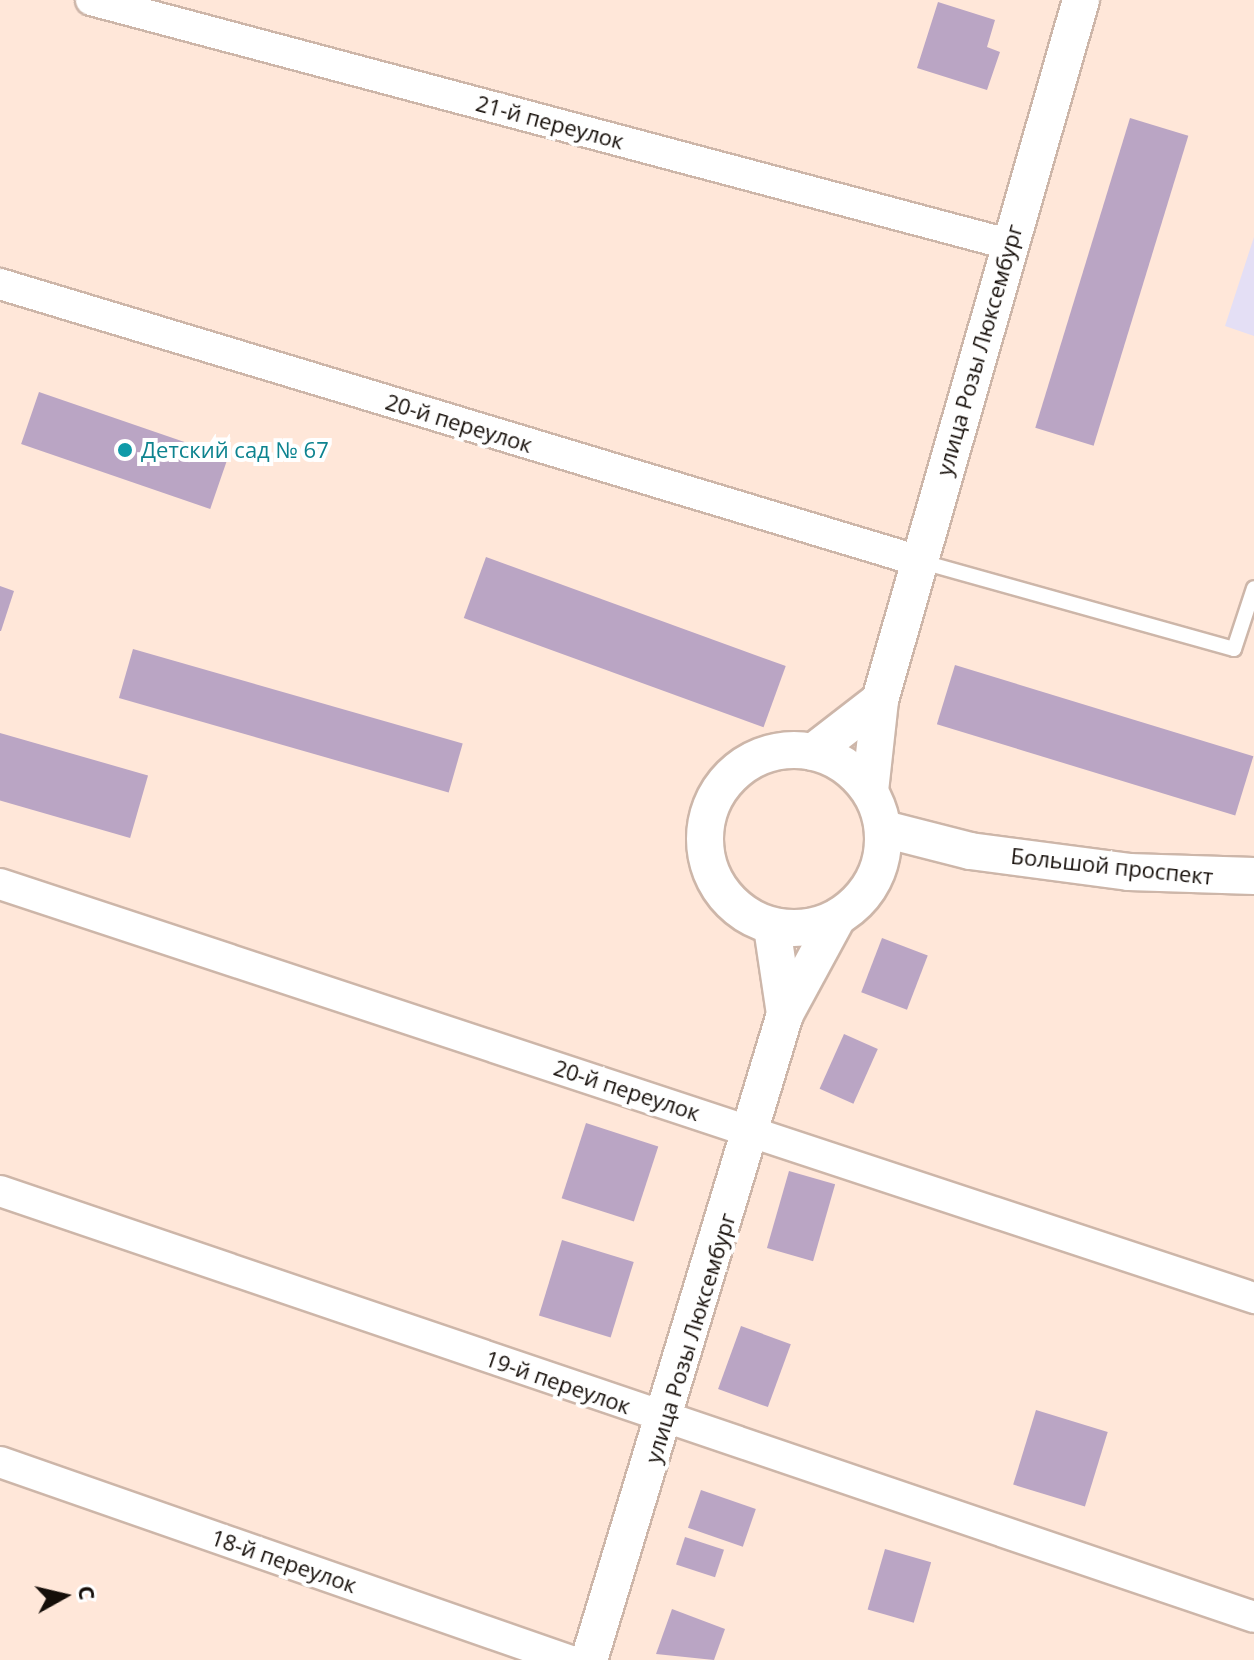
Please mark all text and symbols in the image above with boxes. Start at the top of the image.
street label: 21-й переулок [473,90,627,154]
street label: улица Розы Люксембург [930,221,1028,479]
street label: 20-й переулок [382,388,536,458]
place label: Детский сад № 67 [141,437,329,463]
marker: Детский сад № 67 [116,441,134,459]
street label: Большой проспект [1009,842,1215,890]
street label: 20-й переулок [551,1054,703,1126]
street label: улица Розы Люксембург [639,1210,741,1466]
street label: 19-й переулок [482,1345,634,1419]
street label: 18-й переулок [208,1524,360,1598]
north arrow [24,1556,104,1636]
text: С [72,1584,104,1602]

